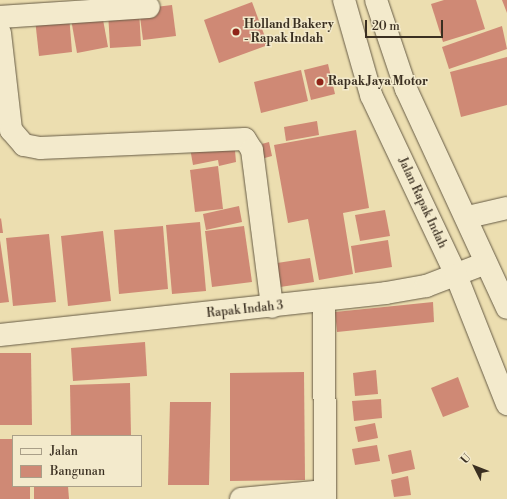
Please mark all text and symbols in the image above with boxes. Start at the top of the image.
scale bar [367,12,445,38]
place label: Holland Bakery - Rapak Indah [244,18,334,46]
text: 20 m [372,19,400,34]
marker: Holland Bakery - Rapak Indah [231,27,241,37]
place label: Rapak Jaya Motor [328,75,428,89]
marker: Rapak Jaya Motor [315,77,325,87]
street label: Jalan Rapak Indah [395,155,449,251]
street label: Rapak Indah 3 [206,299,284,321]
legend [12,435,142,487]
text: Jalan [50,444,78,459]
north arrow [455,447,495,487]
text: U [458,451,474,467]
text: Bangunan [50,464,105,479]

